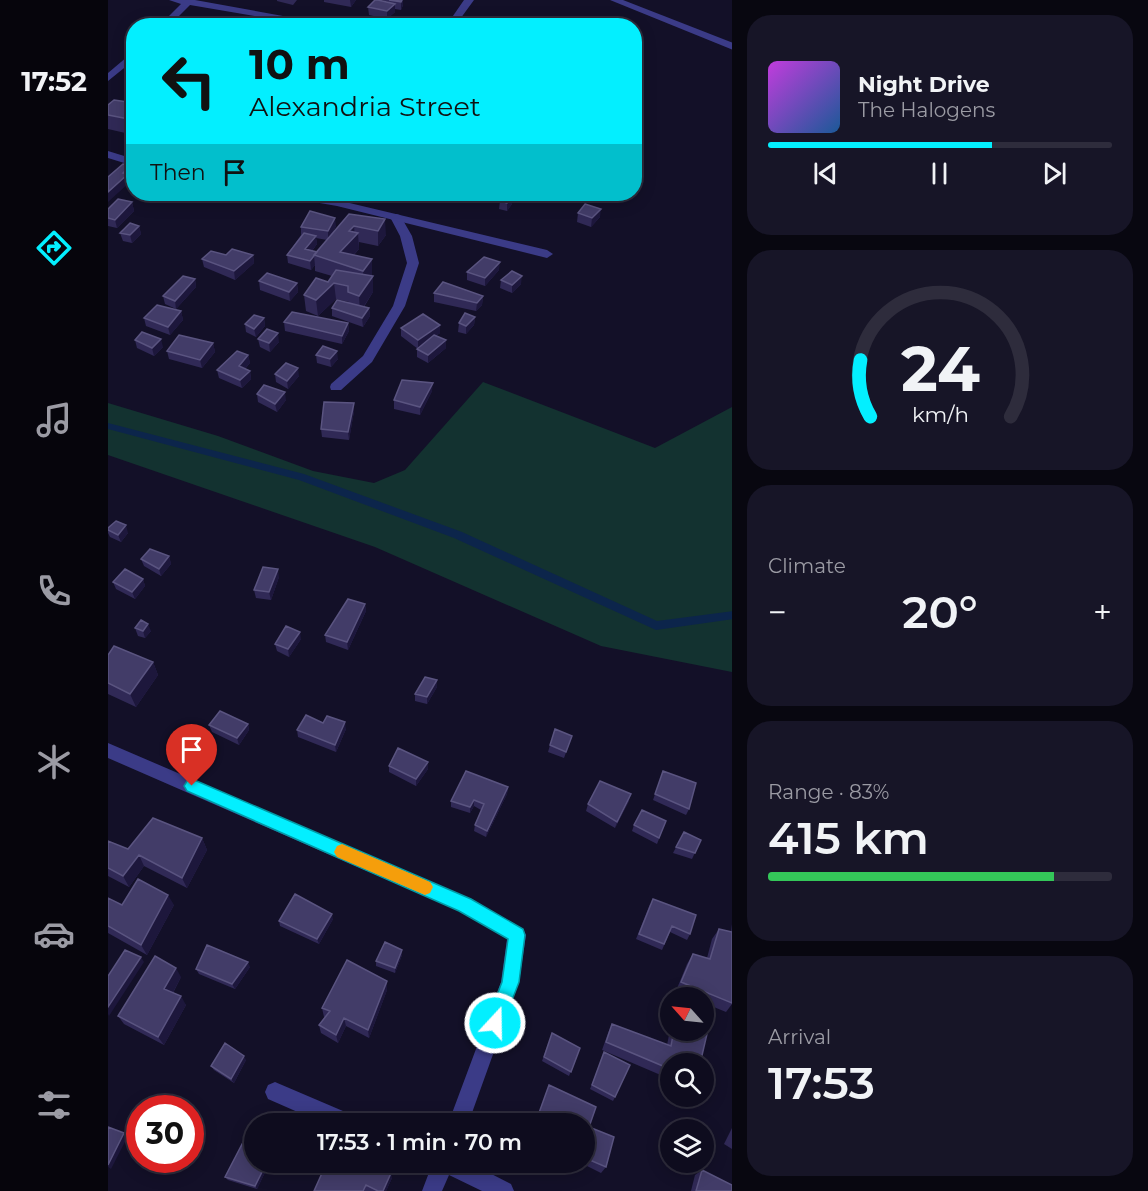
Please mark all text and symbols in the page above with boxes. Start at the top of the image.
text: 10 m [249,38,350,90]
icon: left [150,42,228,120]
text: 17:52 [21,65,87,98]
text: Night Drive [858,71,990,98]
text: Alexandria Street [249,90,481,123]
text: The Halogens [858,98,995,122]
icon: arrive [218,156,251,189]
icon: previous [809,157,842,190]
icon: pause [923,157,956,190]
icon: next [1038,157,1071,190]
text: Then [150,159,206,186]
icon: directions [33,227,75,269]
text: 24 [900,331,980,407]
icon: music [33,399,75,441]
text: km/h [911,402,969,428]
text: Climate [768,554,846,578]
icon: phone [33,570,75,612]
text: 20° [902,584,978,639]
text: − [768,592,787,632]
text: + [1093,592,1112,632]
pin [166,724,217,786]
icon: arrive [175,733,208,766]
icon: climate [33,741,75,783]
text: Range · 83% [768,780,889,804]
text: 415 km [768,810,929,865]
icon: car [33,913,75,955]
north arrow [660,987,714,1041]
map controls [660,987,714,1173]
position arrow [463,991,527,1055]
text: Arrival [768,1025,831,1049]
button: search [660,1053,714,1107]
text: 17:53 [768,1055,875,1110]
icon: filters [33,1084,75,1126]
speed limit sign: 30 [126,1095,204,1173]
button: layers [660,1119,714,1173]
text: 17:53 · 1 min · 70 m [317,1129,522,1156]

